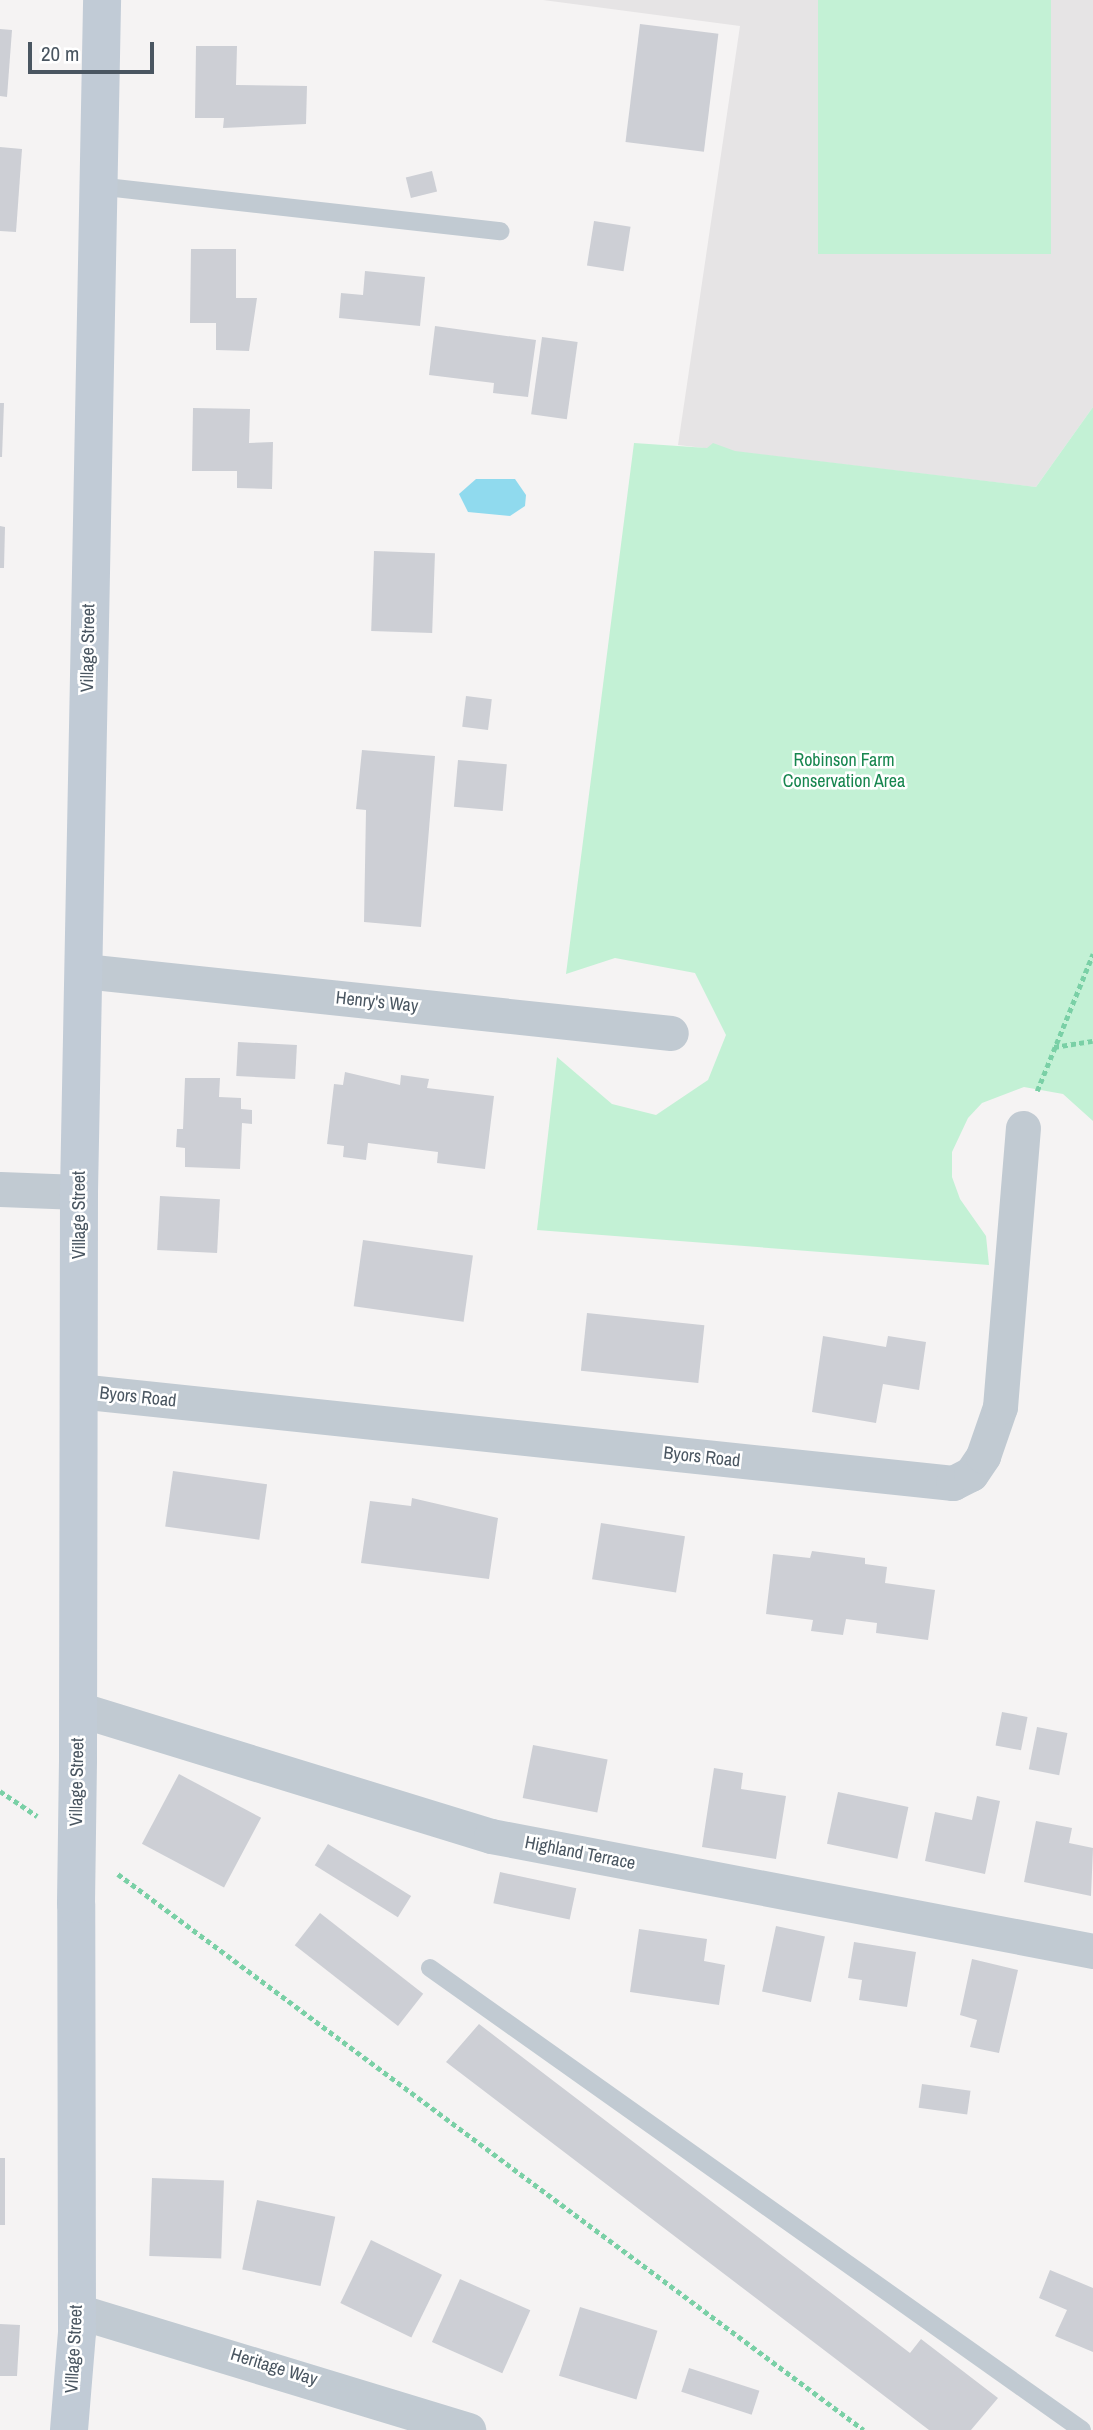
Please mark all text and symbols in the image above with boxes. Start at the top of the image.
scale bar [32,28,158,72]
text: 20 m [41,39,79,68]
street label: Village Street [76,604,100,692]
park label: Robinson Farm Conservation Area [782,750,906,792]
street label: Henry's Way [335,987,419,1017]
street label: Village Street [68,1171,90,1259]
street label: Byors Road [99,1382,177,1412]
street label: Byors Road [663,1442,741,1472]
street label: Village Street [65,1738,89,1826]
street label: Highland Terrace [523,1832,637,1874]
street label: Village Street [61,2304,87,2394]
street label: Heritage Way [228,2344,320,2390]

